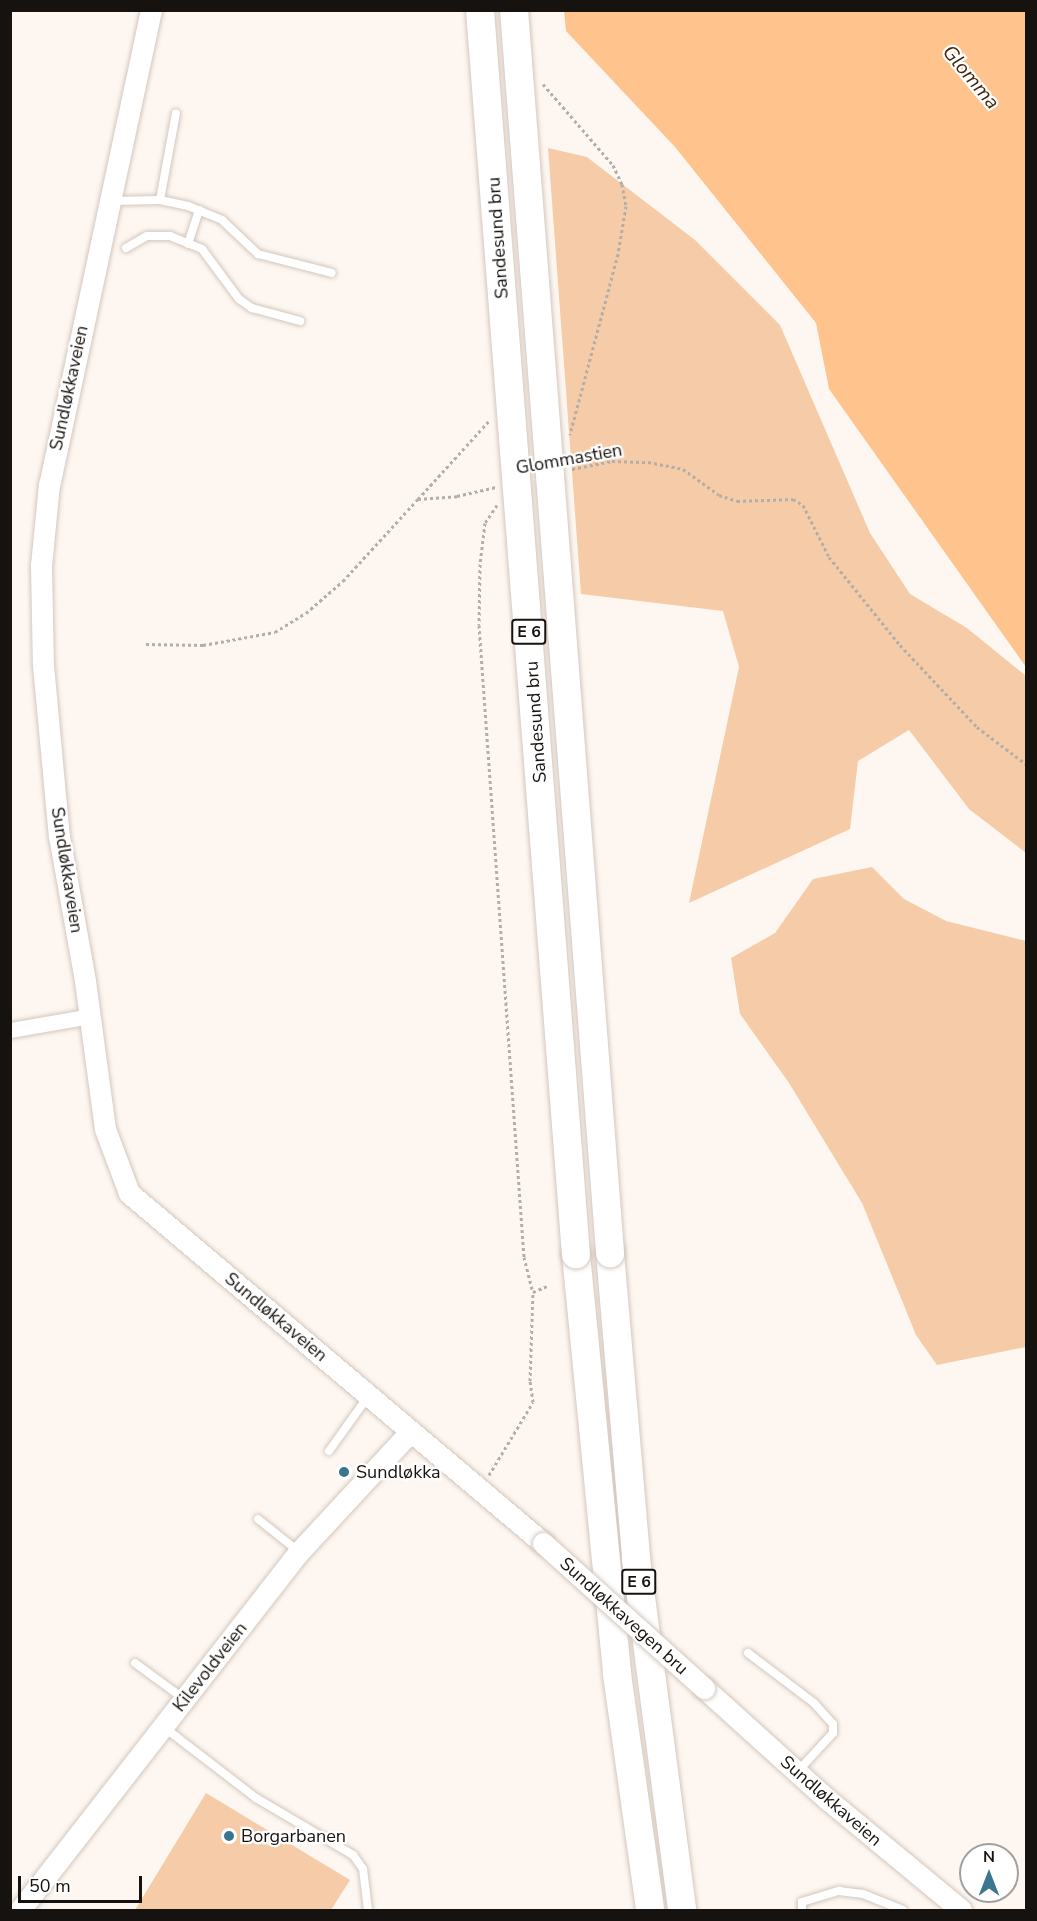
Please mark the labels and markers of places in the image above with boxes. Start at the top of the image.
place label: Sundløkka [356,1461,441,1483]
marker: Sundløkka [337,1465,351,1479]
place label: Borgarbanen [241,1825,346,1847]
marker: Borgarbanen [222,1829,236,1843]

